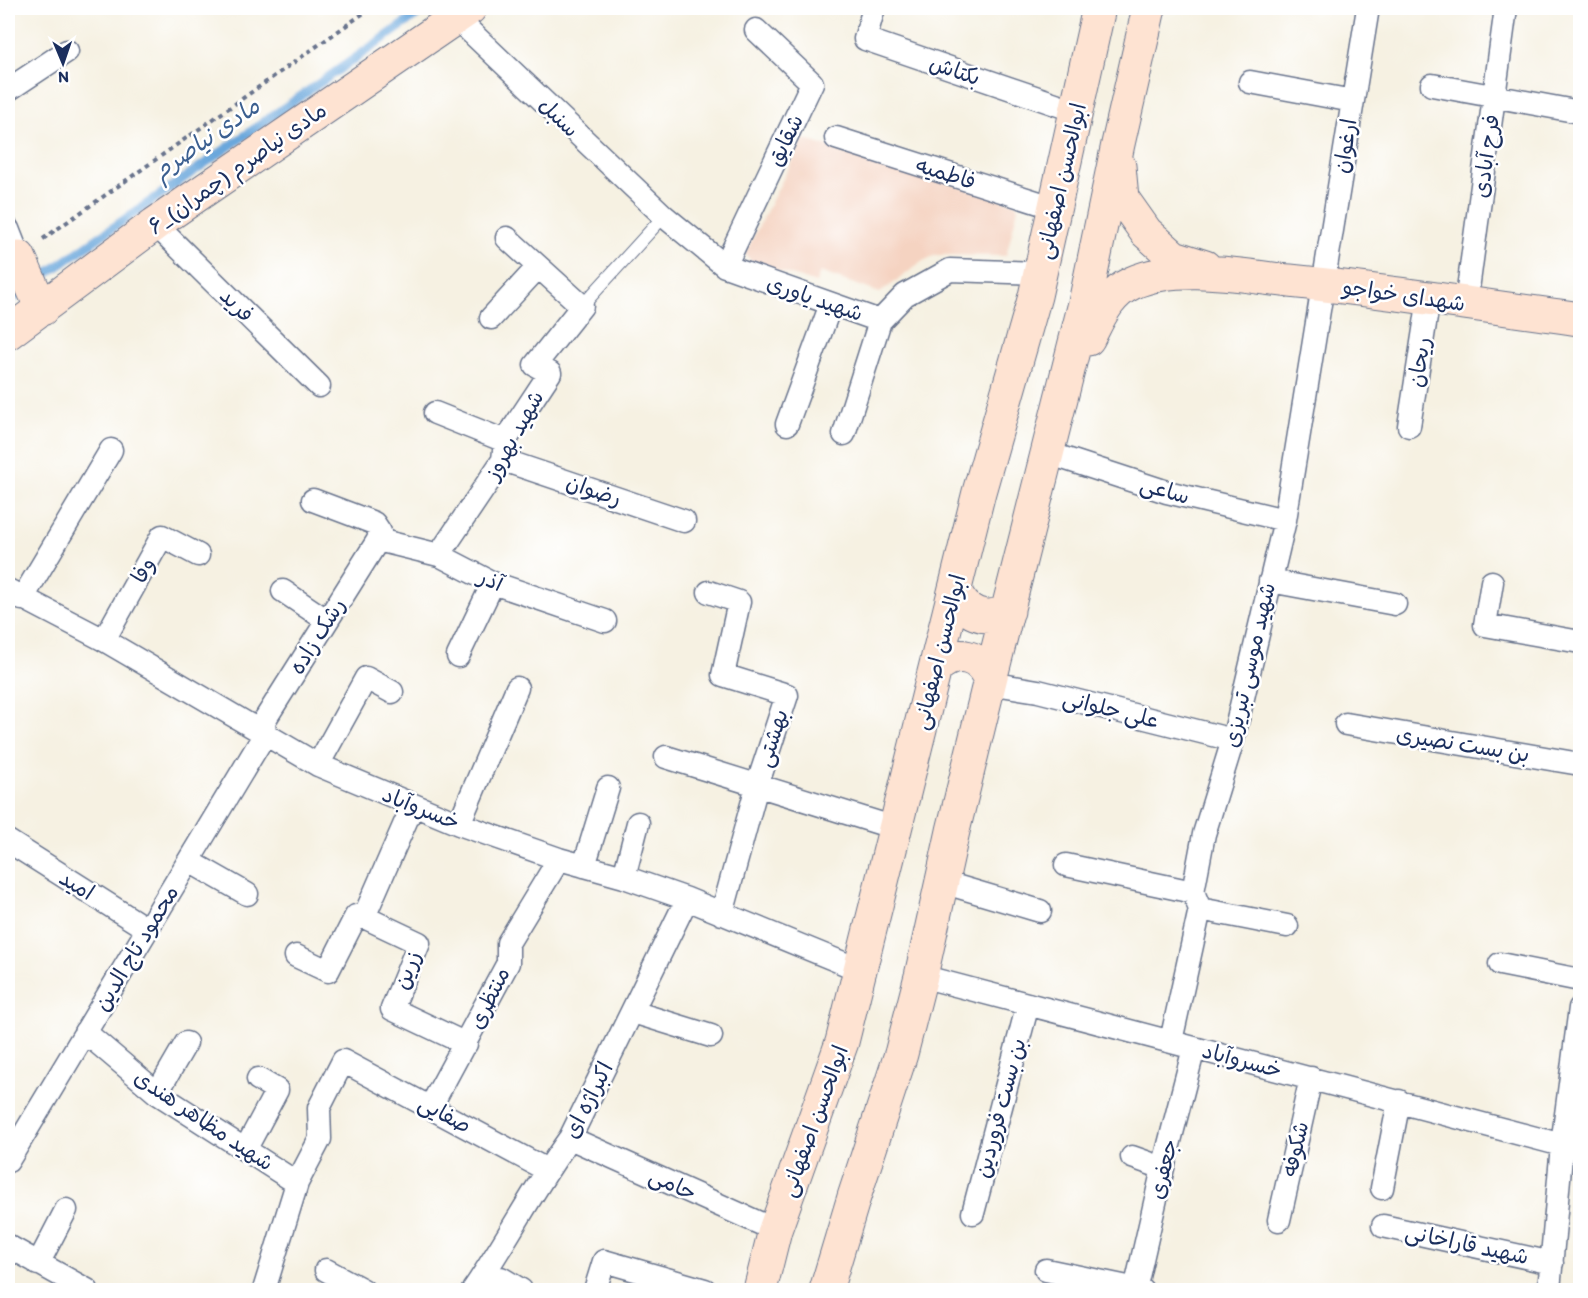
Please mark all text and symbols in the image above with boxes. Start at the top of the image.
north arrow [33,33,93,93]
street label: بکتاش [926,49,984,91]
text: N [58,68,69,87]
water label: مادی نیاصرم [146,91,268,190]
street label: سنبل [533,91,585,143]
street label: ۶_مادی نیاصرم (چمران) [142,96,334,243]
street label: ابوالحسن اصفهانی [1030,100,1093,262]
street label: شقایق [761,110,809,170]
street label: فرح آبادی [1467,113,1506,200]
street label: ارغوان [1327,117,1363,175]
street label: فاطمیه [913,151,979,195]
street label: شهید یاوری [763,269,867,327]
street label: شهدای خواجو [1340,273,1467,317]
street label: فرید [214,282,260,328]
street label: ریحان [1402,335,1436,389]
street label: شهید بهروز [477,386,550,486]
street label: رضوان [563,468,625,512]
street label: ساعی [1137,470,1193,511]
street label: وفا [125,552,161,588]
street label: آذر [473,562,509,598]
street label: ابوالحسن اصفهانی [907,571,972,733]
street label: شهید موسی تبریزی [1217,580,1282,750]
street label: رشک زاده [283,593,351,679]
street label: علی جلوانی [1060,684,1162,735]
street label: بهشتی [750,706,795,771]
street label: بن بست نصیری [1394,720,1532,768]
street label: خسروآباد [378,780,464,836]
street label: امید [55,864,99,906]
street label: محمود تاج الدین [88,880,185,1016]
street label: زرین [387,947,427,993]
street label: منتظری [462,963,516,1033]
street label: بن بست فروردین [968,1035,1032,1181]
street label: خسروآباد [1199,1036,1285,1084]
street label: ابوالحسن اصفهانی [774,1042,855,1201]
street label: اکبراژه ای [557,1057,619,1143]
street label: شهید مظاهر هندی [129,1063,279,1177]
street label: صفایی [413,1089,476,1140]
street label: شکوفه [1276,1119,1314,1179]
street label: جعفری [1143,1136,1183,1202]
street label: حامی [645,1162,701,1207]
street label: شهید قاراخانی [1403,1218,1531,1271]

